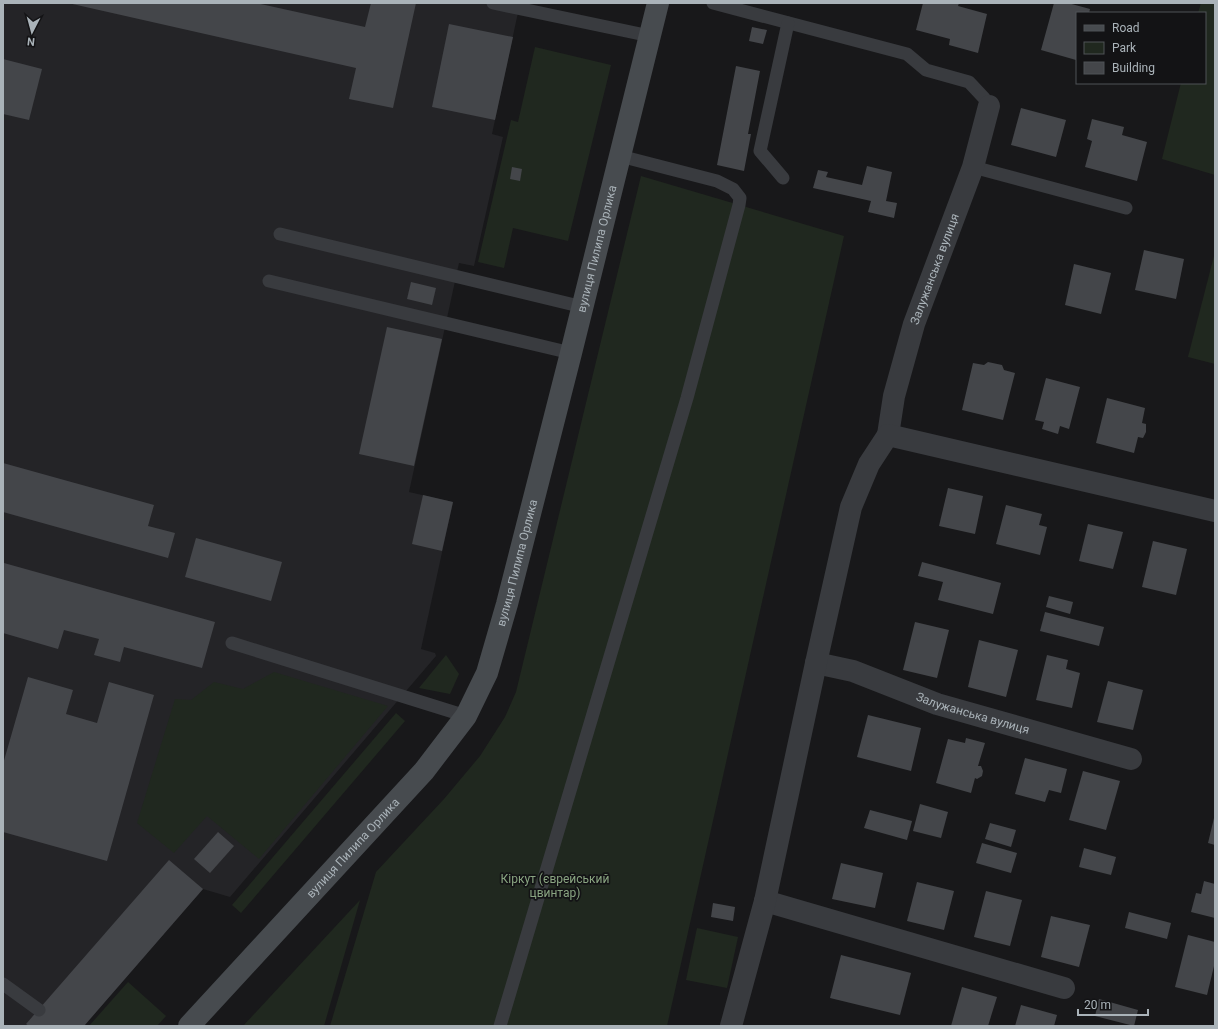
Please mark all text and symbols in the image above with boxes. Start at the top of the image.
north arrow [12,12,52,52]
legend [1076,12,1206,84]
text: Road [1112,21,1140,35]
text: N [26,35,36,48]
text: Park [1112,41,1137,55]
text: Building [1112,61,1155,75]
street label: вулиця Пилипа Орлика [574,184,619,314]
street label: Залужанська вулиця [907,211,962,326]
street label: вулиця Пилипа Орлика [494,498,540,628]
street label: Залужанська вулиця [914,689,1031,737]
street label: вулиця Пилипа Орлика [304,795,402,901]
park label: Кіркут (єврейський цвинтар) [501,872,610,900]
scale bar [1078,991,1148,1017]
text: 20 m [1084,998,1111,1012]

